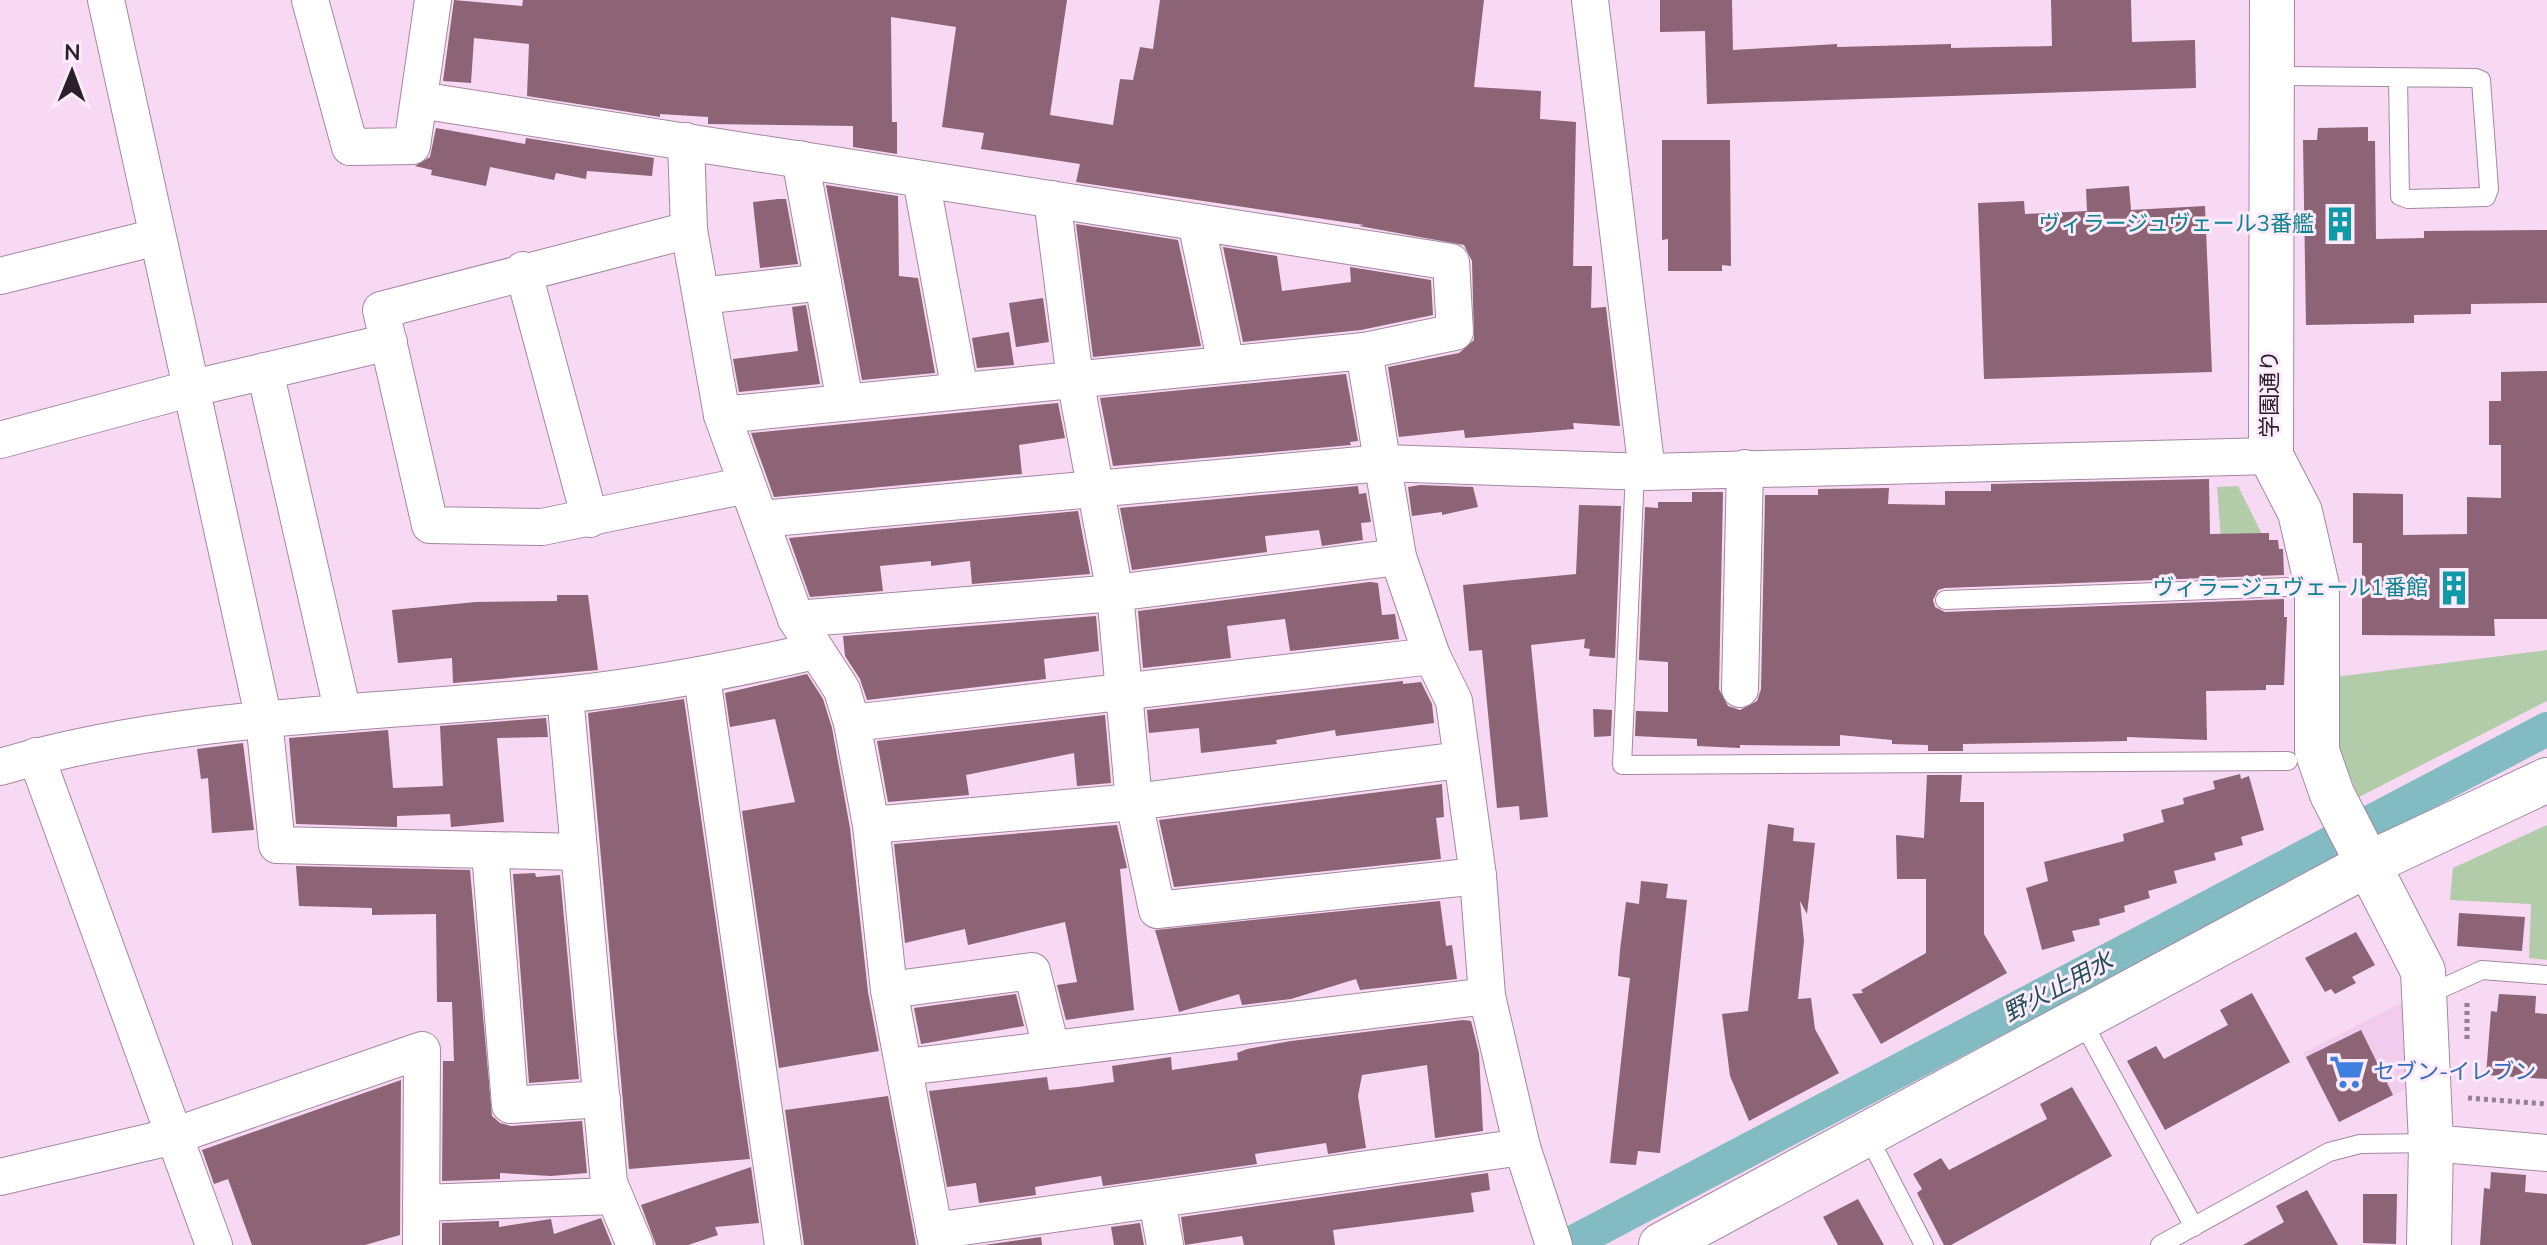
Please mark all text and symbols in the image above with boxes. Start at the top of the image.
north arrow [32,32,112,112]
text: N [64,38,81,68]
building icon: ヴィラージュヴェール3番艦 [2321,205,2359,243]
place label: ヴィラージュヴェール3番艦 [2039,209,2314,239]
street label: 学園通り [2255,350,2285,438]
building icon: ヴィラージュヴェール1番館 [2435,569,2473,607]
place label: ヴィラージュヴェール1番館 [2153,573,2428,603]
water label: 野火止用水 [1998,943,2121,1029]
supermarket icon: セブン-イレブン [2328,1053,2366,1091]
place label: セブン-イレブン [2373,1057,2536,1087]

